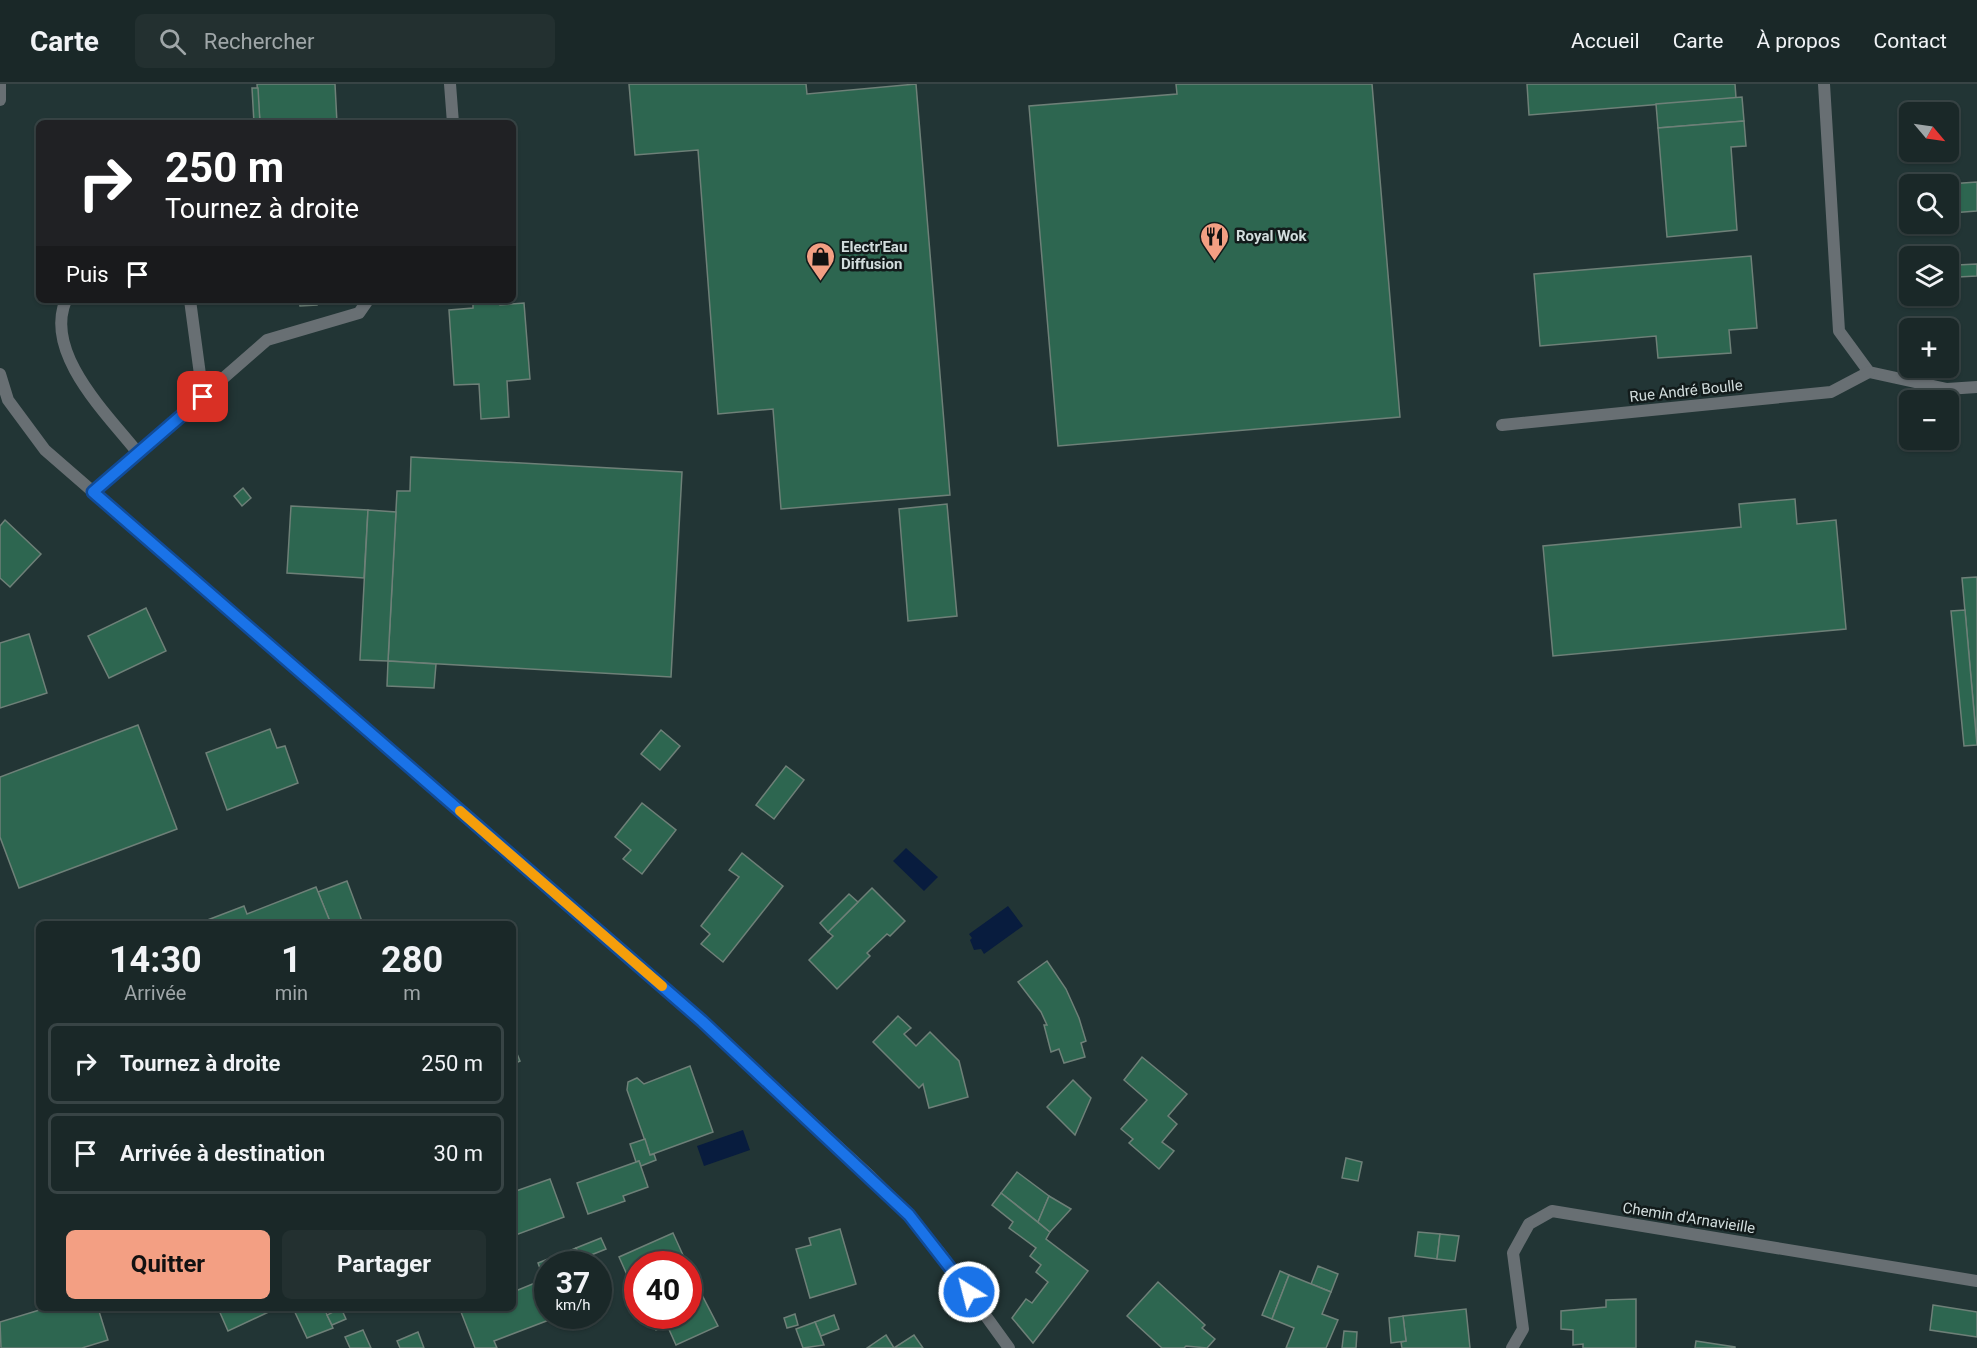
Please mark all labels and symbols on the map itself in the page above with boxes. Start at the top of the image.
north arrow [1899,102,1959,162]
restaurant icon: Royal Wok [1199,220,1231,262]
place label: Royal Wok [1236,227,1307,245]
place label: Electr'Eau Diffusion [841,238,907,273]
shop icon: Electr'Eau Diffusion [804,240,836,282]
pin [177,371,228,422]
street label: Rue André Boulle [1628,376,1744,406]
street label: Chemin d'Arnavieille [1621,1199,1757,1237]
speed limit sign: 40 [624,1251,702,1329]
position arrow [937,1260,1001,1324]

